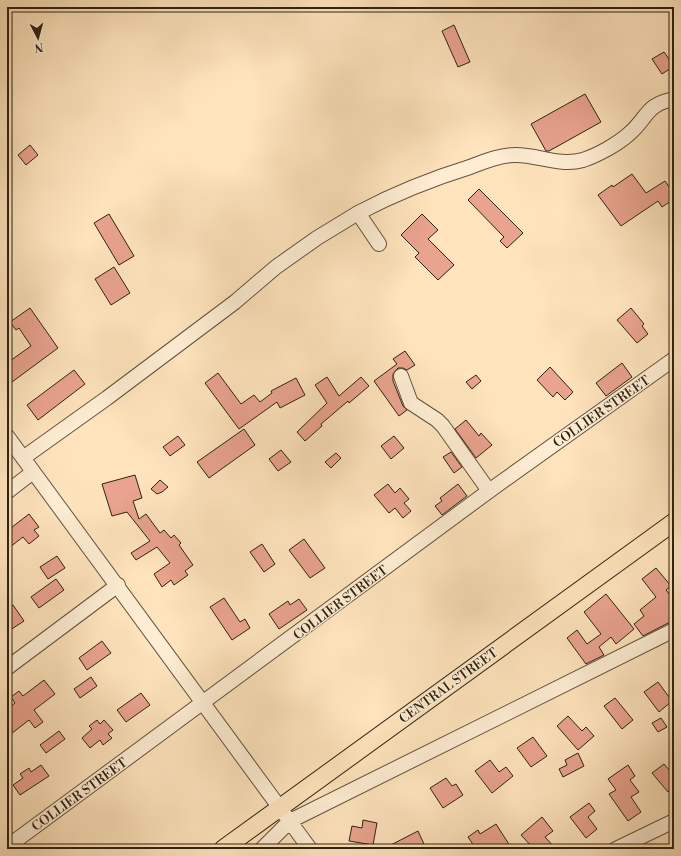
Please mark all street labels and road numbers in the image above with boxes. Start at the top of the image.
street label: COLLIER STREET [550,372,653,451]
street label: COLLIER STREET [290,562,391,644]
street label: CENTRAL STREET [396,645,501,727]
street label: COLLIER STREET [29,755,131,835]

